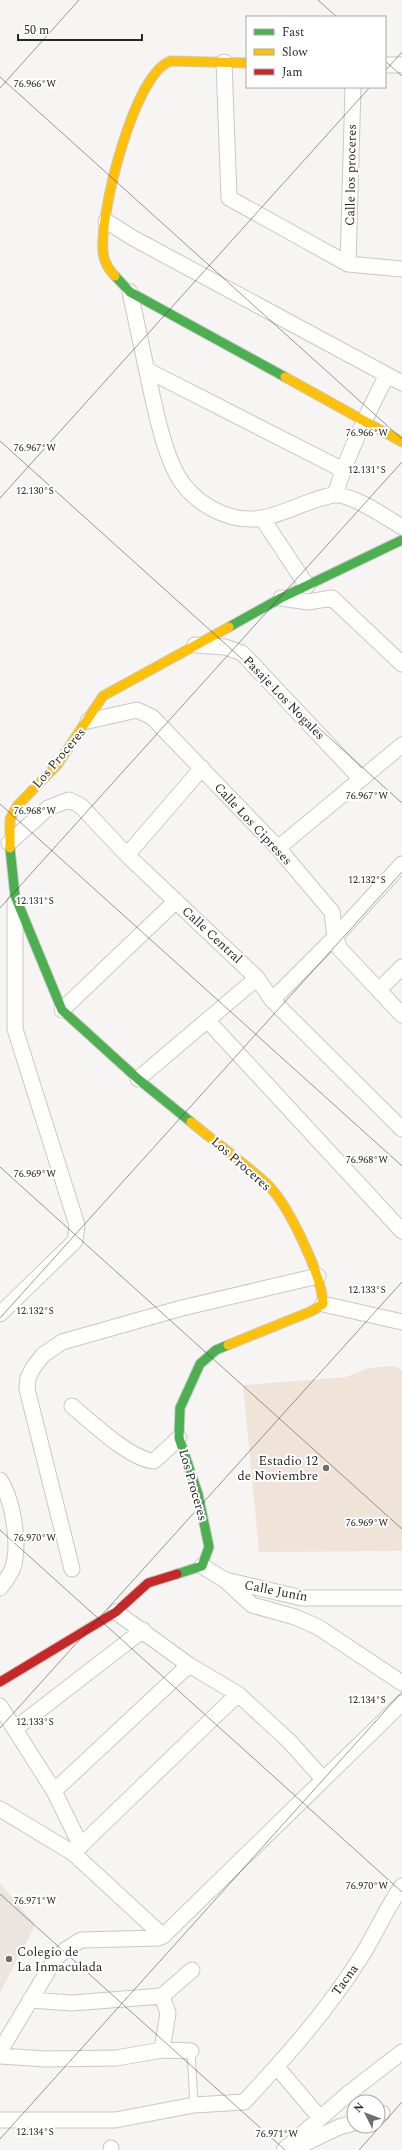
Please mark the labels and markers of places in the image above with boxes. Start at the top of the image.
place label: Estadio 12 de Noviembre [237,1451,318,1486]
marker: Estadio 12 de Noviembre [321,1463,331,1473]
place label: Colegio de La Inmaculada [17,1942,103,1977]
marker: Colegio de La Inmaculada [4,1954,14,1964]

